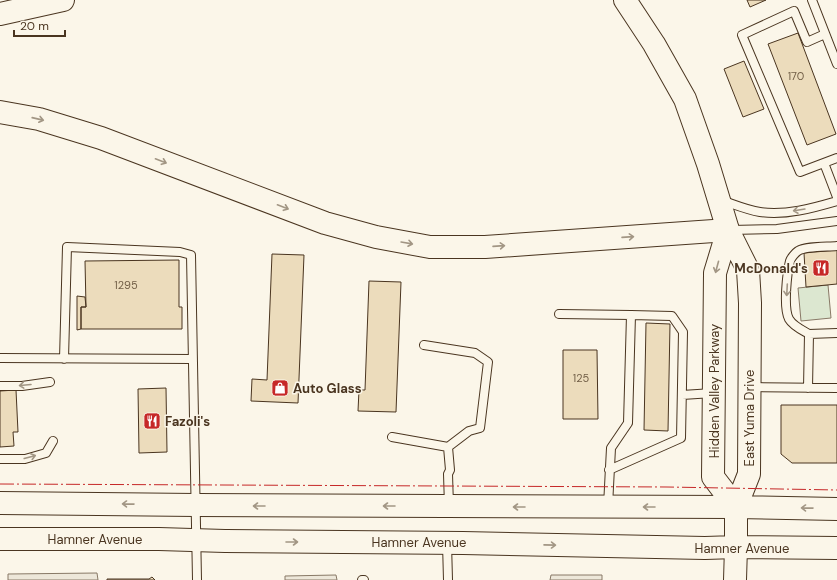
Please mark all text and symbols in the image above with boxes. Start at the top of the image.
scale bar [14,12,65,38]
text: 20 m [20,18,49,34]
house number: 170 [788,69,804,83]
one-way arrow [32,116,45,124]
one-way arrow [155,158,168,165]
one-way arrow [276,204,288,212]
one-way arrow [793,206,806,214]
one-way arrow [621,233,634,240]
one-way arrow [401,239,414,247]
one-way arrow [492,242,505,249]
restaurant icon: McDonald's [811,258,831,278]
place label: McDonald's [734,260,808,277]
one-way arrow [713,261,720,274]
house number: 1295 [114,278,138,292]
one-way arrow [784,283,791,296]
street label: Hidden Valley Parkway [706,324,723,458]
street label: East Yuma Drive [741,370,758,466]
house number: 125 [573,371,590,385]
shop icon: Auto Glass [270,378,290,398]
place label: Auto Glass [293,380,362,397]
one-way arrow [19,382,32,389]
restaurant icon: Fazoli's [142,411,162,431]
place label: Fazoli's [165,413,210,430]
one-way arrow [23,453,36,460]
one-way arrow [122,501,135,508]
one-way arrow [253,502,266,510]
one-way arrow [383,502,396,510]
one-way arrow [513,503,526,511]
one-way arrow [643,503,656,511]
one-way arrow [801,504,814,512]
street label: Hamner Avenue [48,531,142,548]
street label: Hamner Avenue [372,534,466,551]
one-way arrow [285,538,298,546]
street label: Hamner Avenue [695,540,789,557]
one-way arrow [543,541,556,549]

